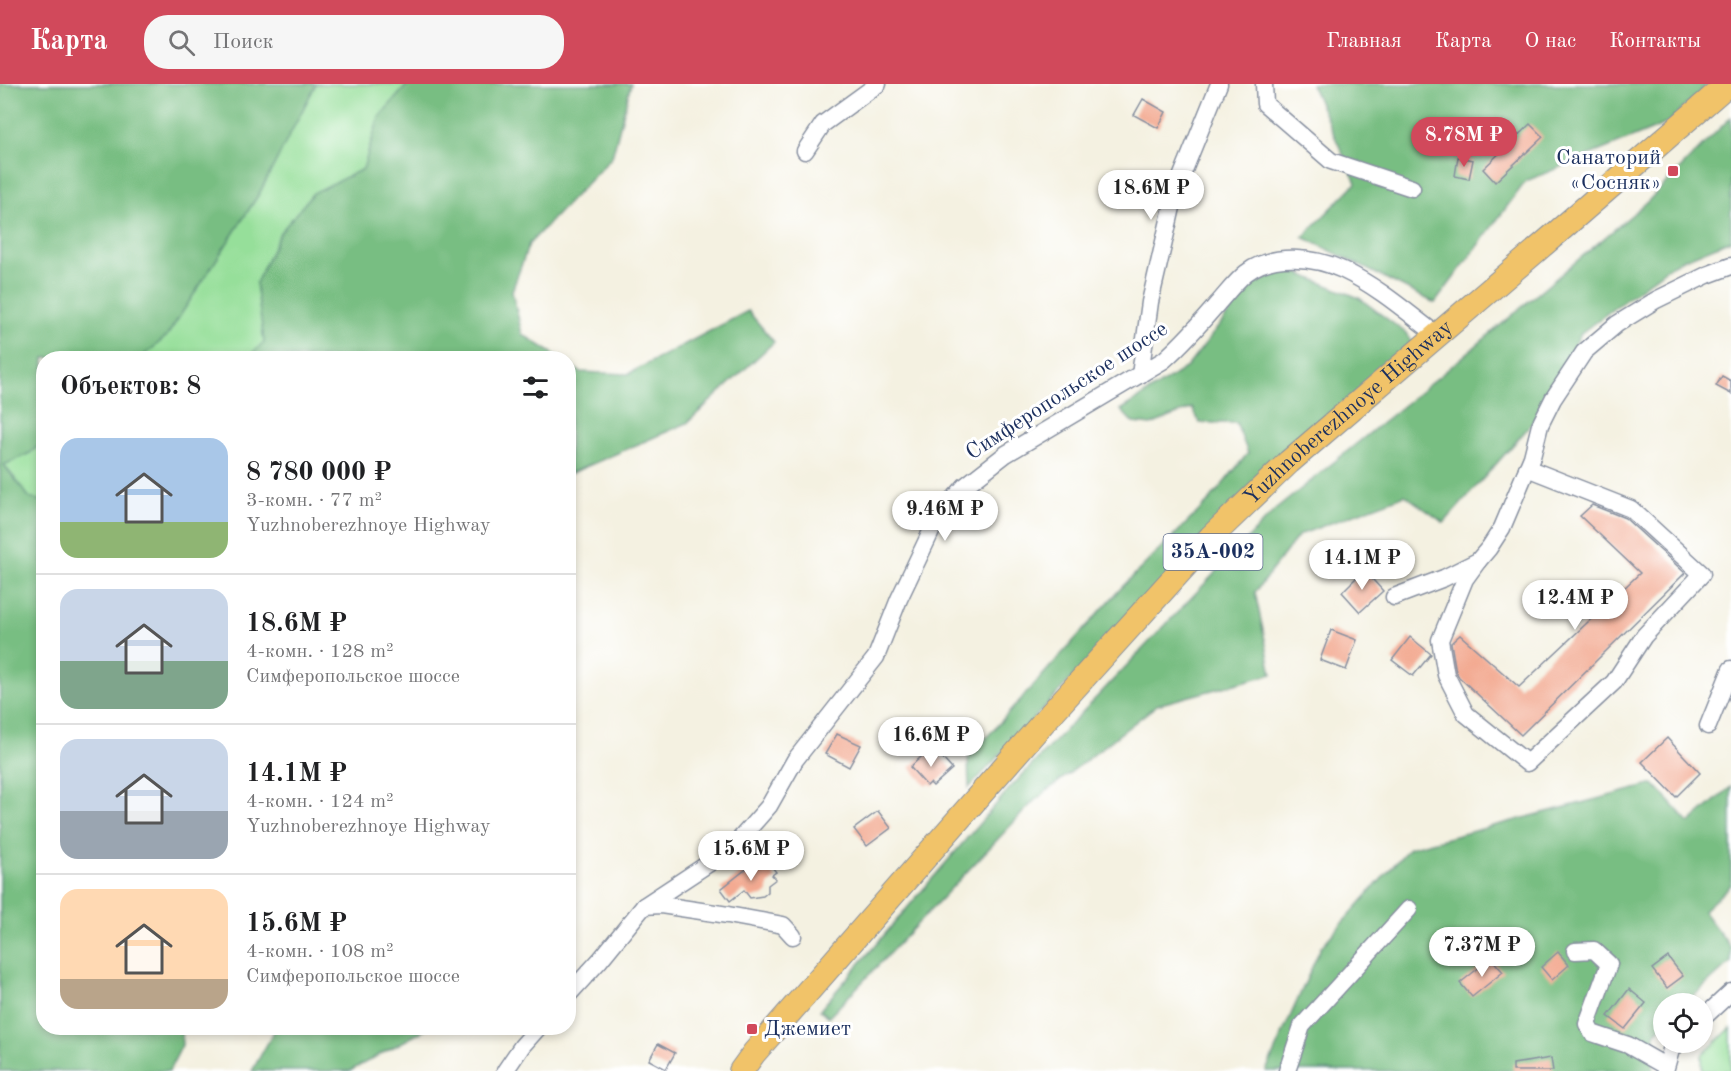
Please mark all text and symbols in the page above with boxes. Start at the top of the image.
search box [144,15,564,69]
icon: search [165,26,198,59]
text: Карта [30,28,108,56]
text: Поиск [213,31,274,53]
text: Главная [1326,31,1402,52]
text: Карта [1435,31,1492,52]
text: О нас [1525,31,1576,52]
text: Контакты [1609,31,1701,52]
pin: 8.78M ₽ [1409,117,1519,168]
text: 8.78M ₽ [1425,126,1503,146]
place label: Санаторий «Сосняк» [1556,147,1661,194]
marker: Санаторий «Сосняк» [1666,164,1680,178]
pin: 18.6M ₽ [1096,170,1206,221]
text: 18.6M ₽ [1112,179,1190,199]
street label: Yuzhnoberezhnoye Highway [1240,316,1457,510]
street label: Симферопольское шоссе [962,318,1172,464]
icon: filters [519,371,552,404]
text: Объектов: 8 [60,374,201,400]
text: 8 780 000 ₽ [246,460,392,486]
icon: home [108,462,180,534]
text: 3-комн. · 77 m² [246,491,382,511]
pin: 9.46M ₽ [890,491,1000,542]
text: 9.46M ₽ [906,500,984,520]
text: Yuzhnoberezhnoye Highway [246,516,491,536]
road number: 35А-002 [1164,534,1262,570]
pin: 14.1M ₽ [1307,540,1417,591]
text: 14.1M ₽ [1323,549,1401,569]
pin: 12.4M ₽ [1520,580,1630,631]
text: 12.4M ₽ [1536,589,1614,609]
text: 18.6M ₽ [246,611,347,637]
icon: home [108,613,180,685]
text: 4-комн. · 128 m² [246,642,394,662]
text: Симферопольское шоссе [246,667,460,687]
pin: 16.6M ₽ [876,717,986,768]
text: 16.6M ₽ [892,726,970,746]
text: 14.1M ₽ [246,761,347,787]
icon: home [108,763,180,835]
text: 4-комн. · 124 m² [246,792,394,812]
text: Yuzhnoberezhnoye Highway [246,817,491,837]
pin: 15.6M ₽ [696,831,806,882]
text: 15.6M ₽ [712,840,790,860]
text: 15.6M ₽ [246,911,347,937]
icon: home [108,913,180,985]
pin: 7.37M ₽ [1427,927,1537,978]
text: 7.37M ₽ [1443,936,1521,956]
text: 4-комн. · 108 m² [246,942,394,962]
text: Симферопольское шоссе [246,967,460,987]
map controls [1653,993,1713,1053]
button: locate [1653,993,1713,1053]
place label: Джемиет [764,1018,851,1040]
marker: Джемиет [745,1022,759,1036]

